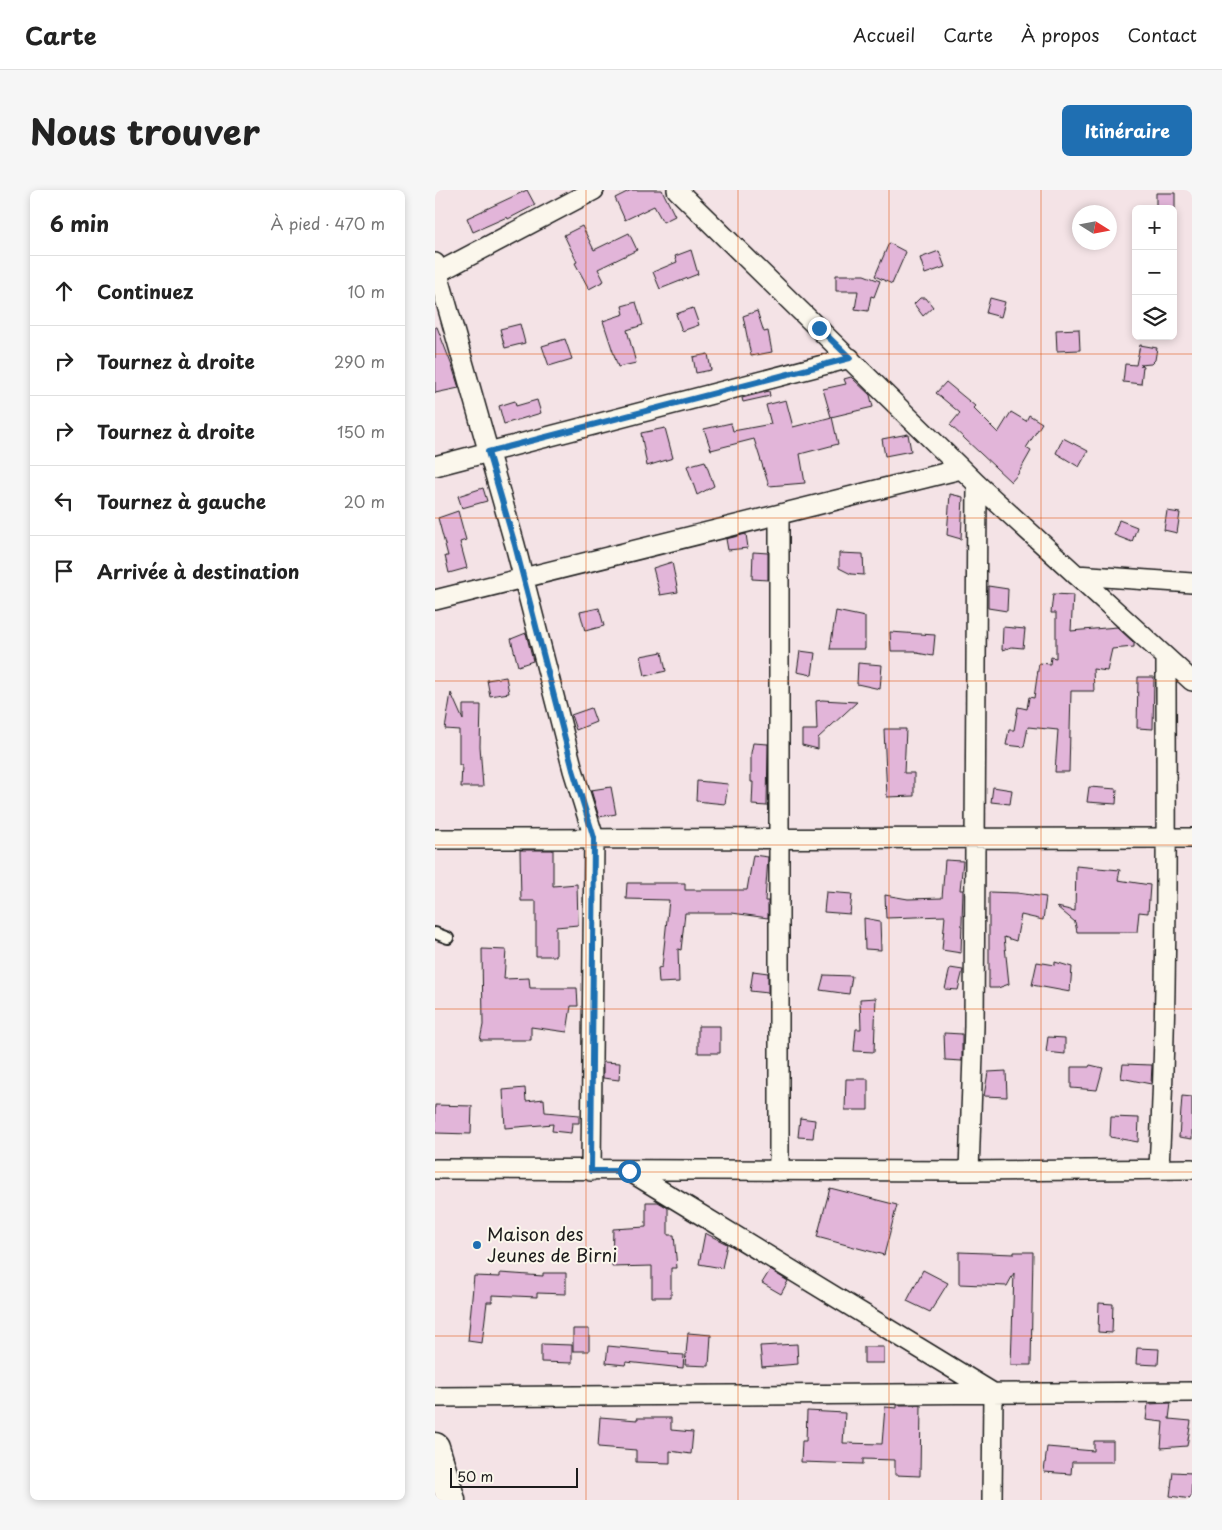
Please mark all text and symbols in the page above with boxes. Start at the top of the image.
text: Carte [25,17,97,53]
text: Accueil [853,21,915,48]
text: Carte [943,21,993,48]
text: À propos [1021,21,1099,48]
text: Contact [1127,21,1197,48]
text: Nous trouver [30,104,260,157]
button: Itinéraire [1062,105,1192,156]
north arrow [1072,205,1117,250]
map controls [1132,205,1177,340]
button: + [1132,205,1177,250]
text: 6 min [50,207,109,239]
text: À pied · 470 m [270,211,385,235]
button: − [1132,250,1177,295]
icon: ahead [50,277,78,305]
text: Continuez [97,277,194,305]
text: 10 m [348,279,385,303]
button: layers [1132,295,1177,340]
route end [808,317,831,340]
icon: right [50,347,78,375]
text: Tournez à droite [97,347,255,375]
text: 290 m [334,349,385,373]
icon: right [50,417,78,445]
text: Tournez à droite [97,417,255,445]
text: 150 m [337,419,385,443]
icon: left [50,487,78,515]
text: Tournez à gauche [97,487,266,515]
text: 20 m [344,489,385,513]
icon: arrive [50,557,78,585]
text: Arrivée à destination [97,557,300,585]
route start [618,1160,641,1183]
place label: Maison des Jeunes de Birni [487,1220,618,1268]
marker: Maison des Jeunes de Birni [471,1239,483,1251]
scale bar [450,1465,577,1488]
text: 50 m [457,1466,493,1487]

